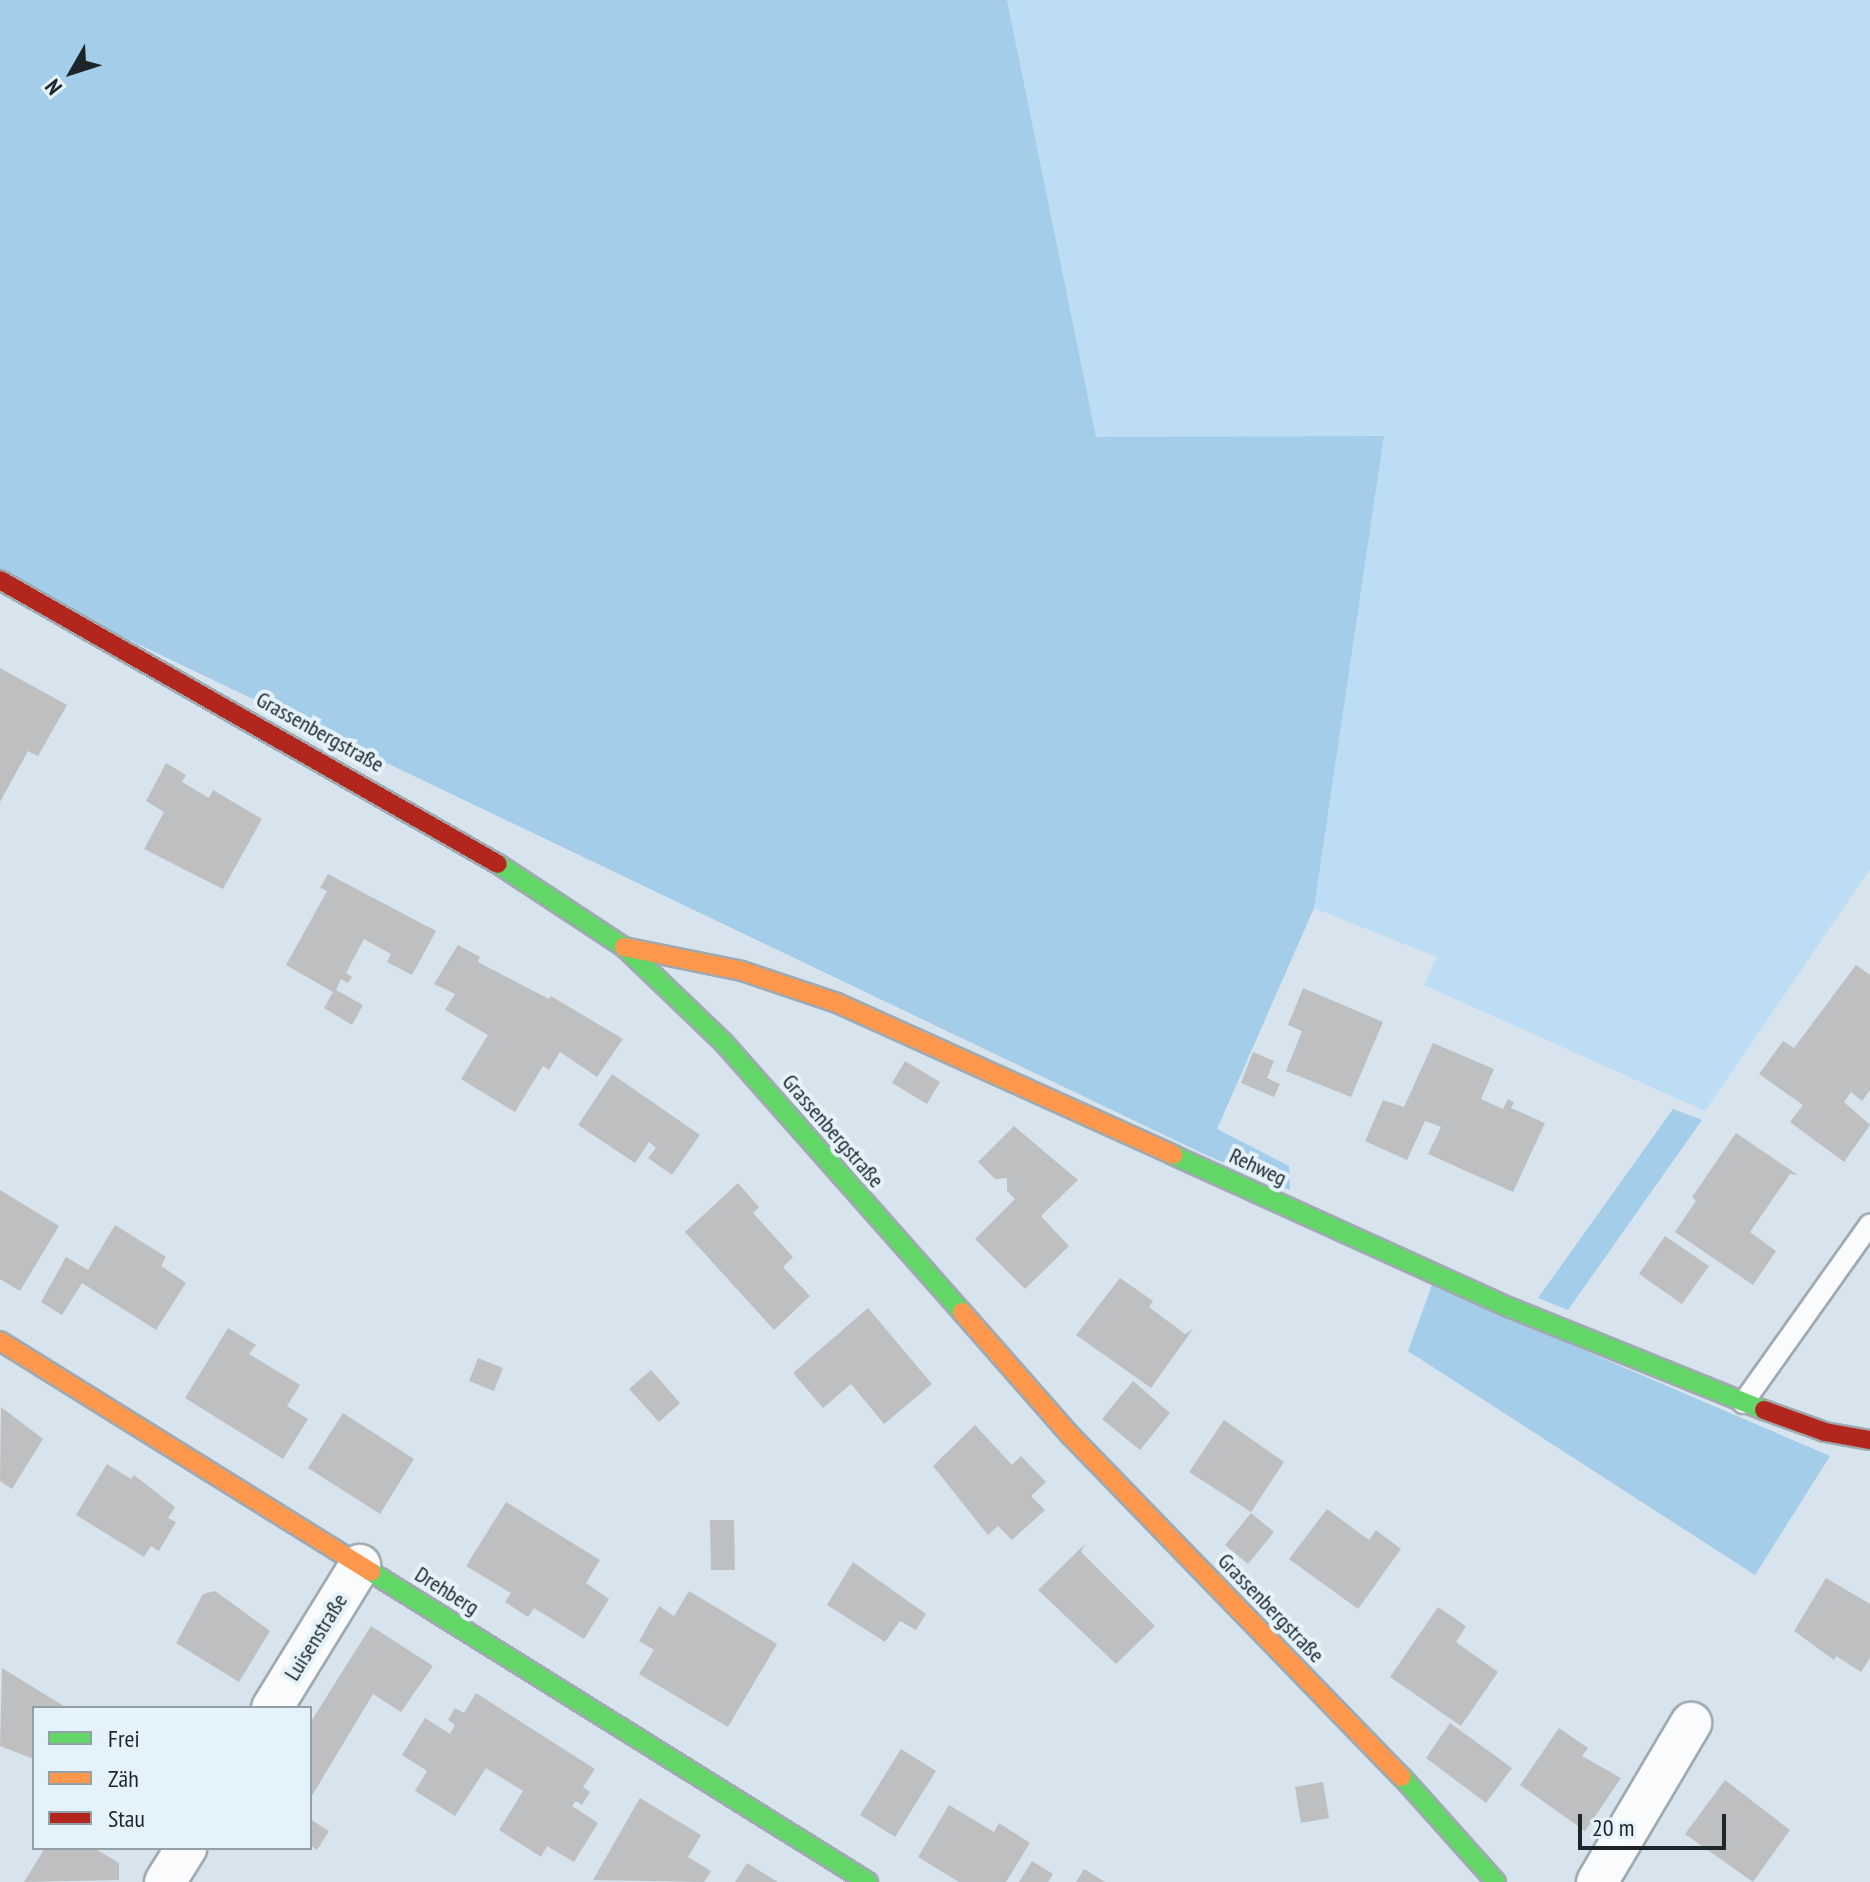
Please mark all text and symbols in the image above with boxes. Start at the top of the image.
north arrow [32,32,112,112]
text: N [39,74,68,101]
street label: Grassenbergstraße [252,686,388,778]
street label: Grassenbergstraße [777,1069,889,1193]
street label: Rehweg [1225,1142,1291,1192]
street label: Grassenbergstraße [1212,1548,1330,1668]
street label: Drehberg [410,1561,484,1621]
street label: Luisenstraße [279,1589,353,1685]
legend [32,1706,312,1850]
text: Frei [108,1723,140,1754]
text: Zäh [108,1763,139,1794]
scale bar [1582,1798,1730,1848]
text: Stau [108,1803,145,1834]
text: 20 m [1592,1812,1634,1843]

